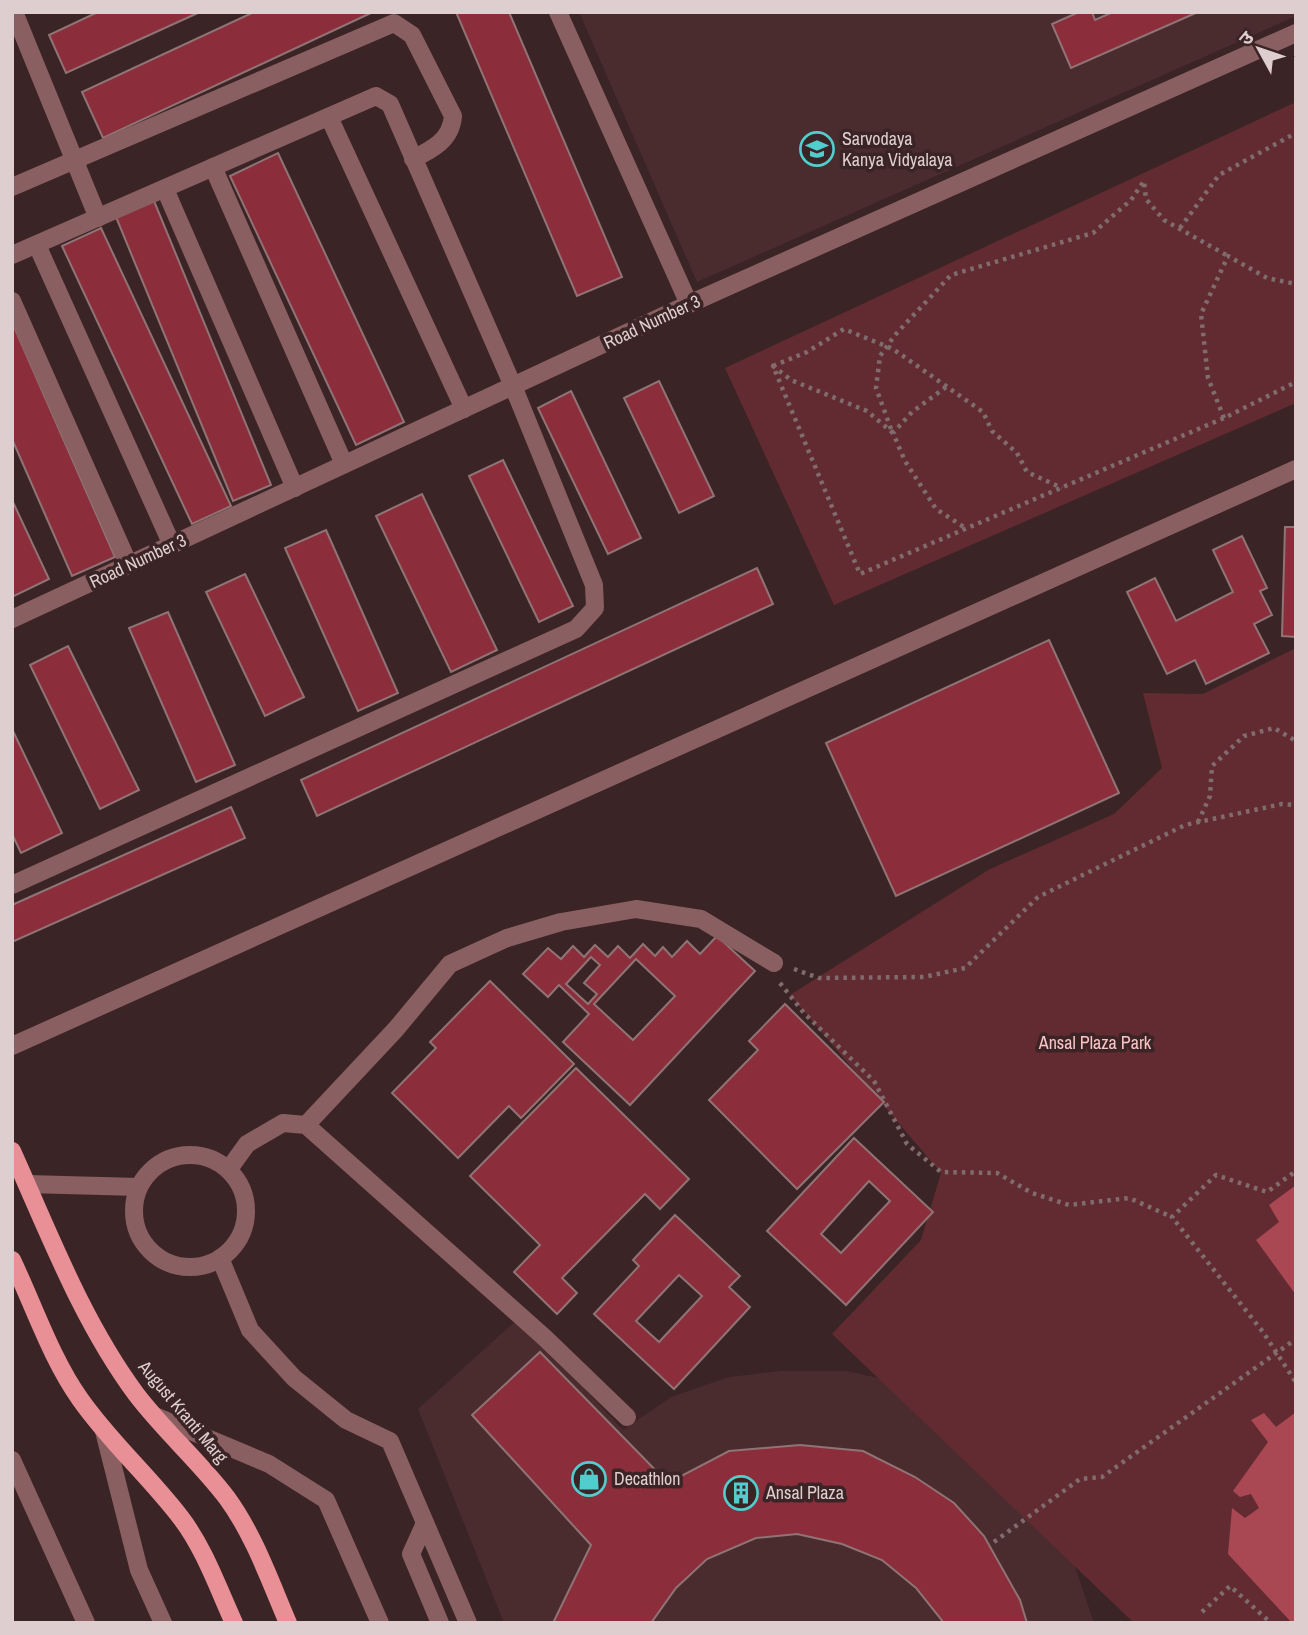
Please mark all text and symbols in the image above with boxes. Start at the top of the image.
north arrow [1224,14,1294,84]
text: उ [1232,25,1260,51]
place label: Sarvodaya Kanya Vidyalaya [842,126,953,172]
school or university icon: Sarvodaya Kanya Vidyalaya [798,130,836,168]
street label: Road Number 3 [599,288,704,355]
street label: Road Number 3 [85,527,190,594]
park label: Ansal Plaza Park [1038,1030,1152,1055]
street label: August Kranti Marg [132,1354,234,1469]
shop icon: Decathlon [570,1460,608,1498]
place label: Decathlon [614,1466,680,1491]
building icon: Ansal Plaza [722,1474,760,1512]
place label: Ansal Plaza [765,1480,844,1505]

